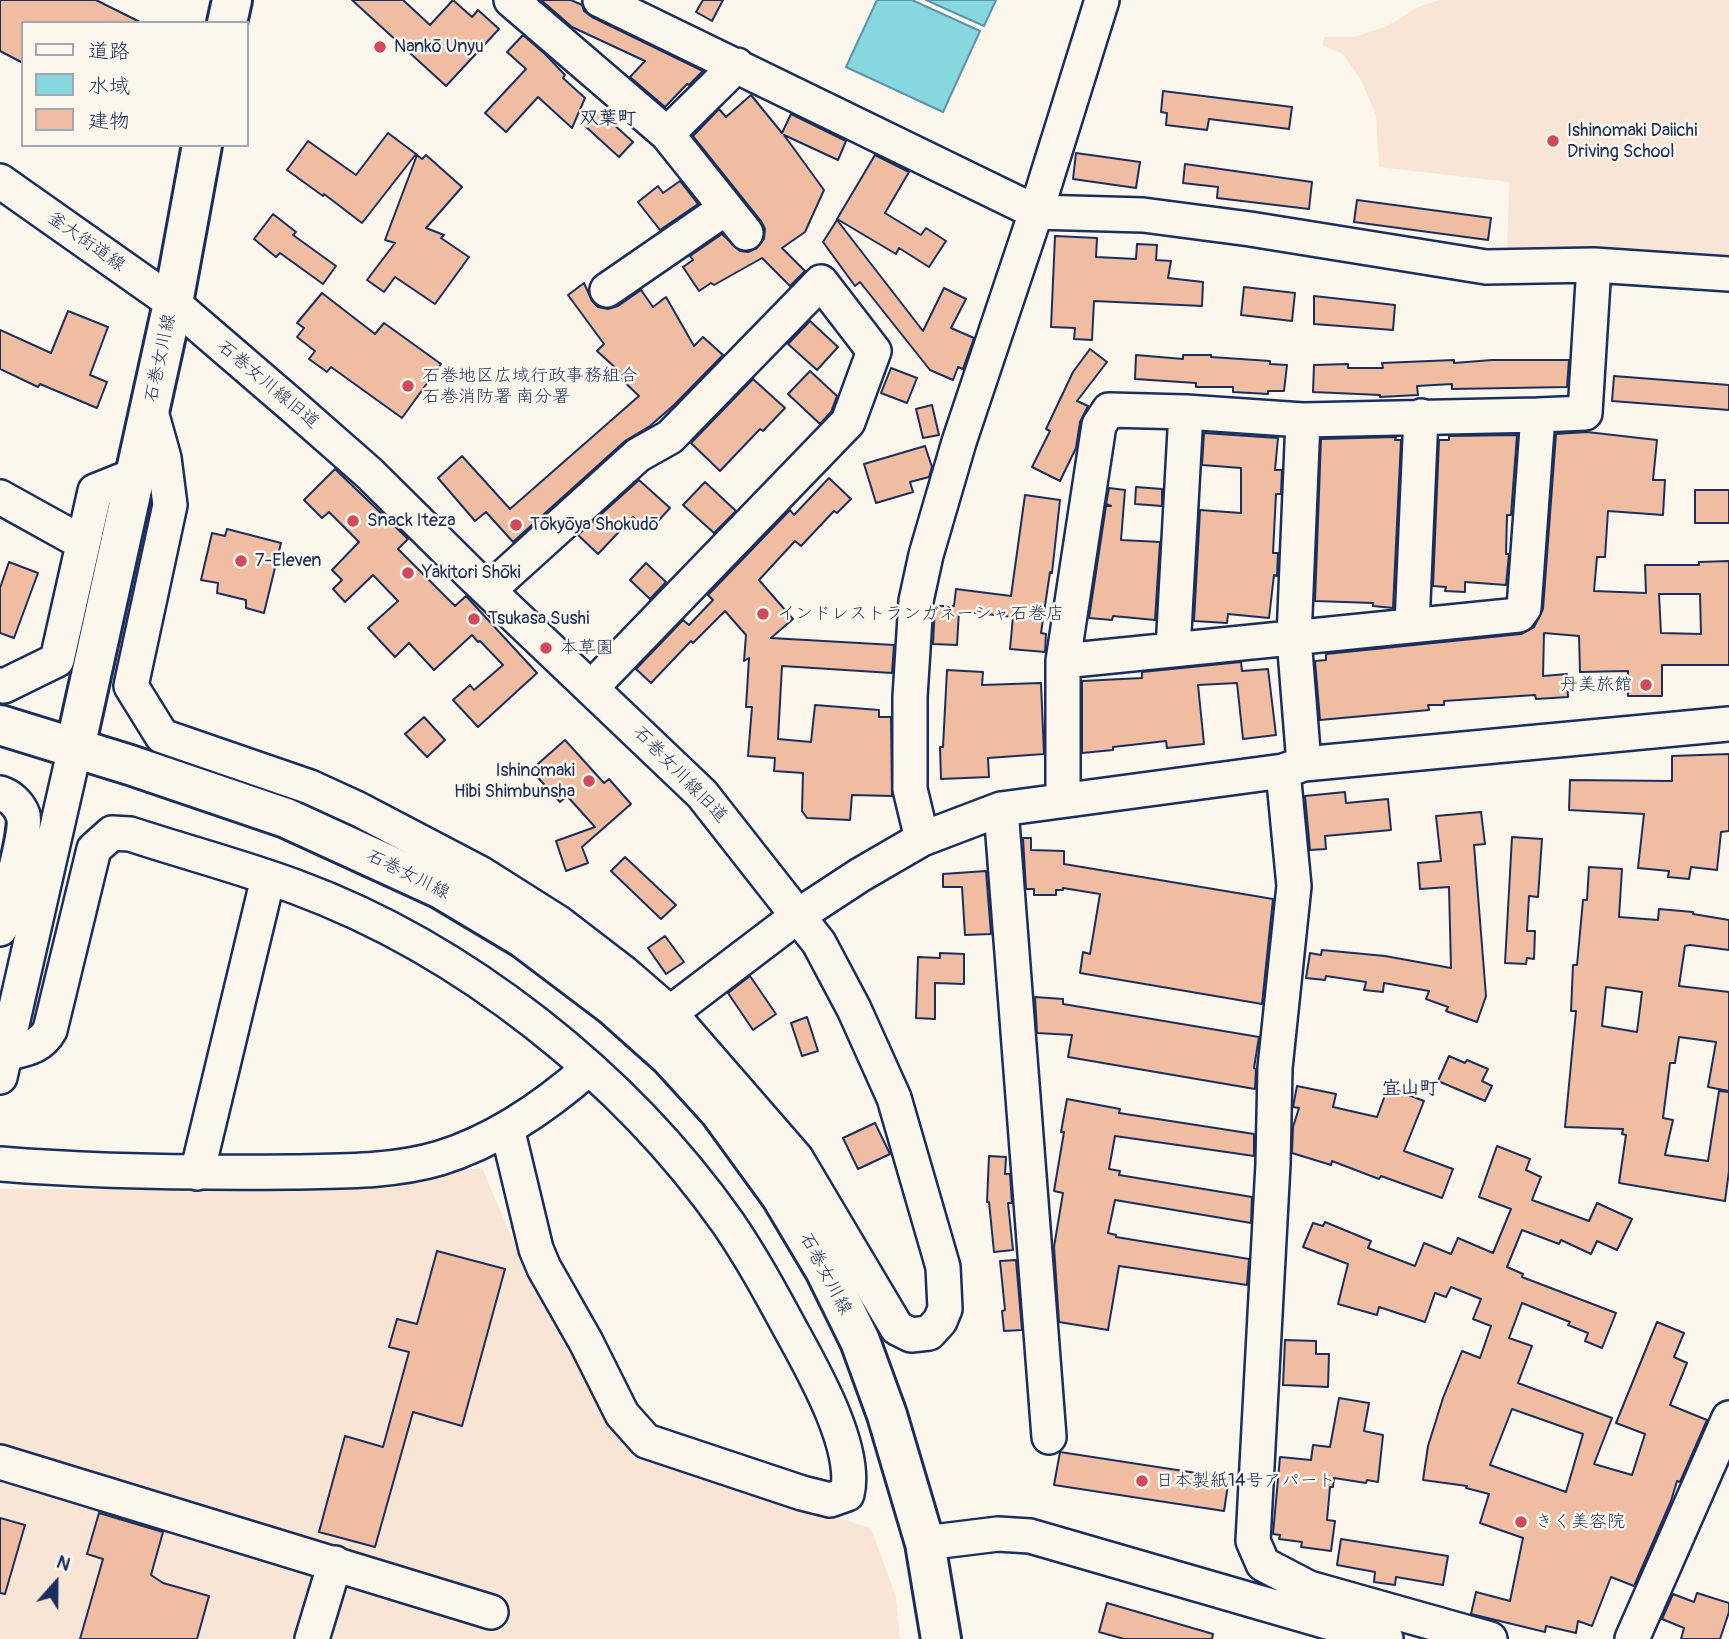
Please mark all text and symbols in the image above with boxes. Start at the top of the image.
legend [21,21,248,147]
place label: Nankō Unyu [394,36,484,58]
text: 道路 [88,38,130,65]
marker: Nankō Unyu [372,39,388,55]
text: 水域 [88,73,130,100]
text: 建物 [88,108,130,135]
district label: 双葉町 [580,108,636,130]
place label: Ishinomaki Daiichi Driving School [1567,120,1697,162]
marker: Ishinomaki Daiichi Driving School [1545,133,1561,149]
street label: 釜大街道線 [43,207,129,277]
street label: 石巻女川線 [141,312,181,404]
street label: 石巻女川線旧道 [213,336,323,434]
place label: 石巻地区広域行政事務組合 石巻消防署 南分署 [422,365,638,408]
marker: 石巻地区広域行政事務組合 石巻消防署 南分署 [400,378,416,394]
place label: Snack Iteza [367,510,456,532]
marker: Snack Iteza [345,513,361,529]
place label: Tōkyōya Shokudō [530,514,659,536]
marker: Tōkyōya Shokudō [508,517,524,533]
place label: 7-Eleven [255,550,322,572]
marker: 7-Eleven [233,553,249,569]
place label: Yakitori Shōki [422,562,521,584]
marker: Yakitori Shōki [400,565,416,581]
place label: インドレストランガネーシャ石巻店 [777,603,1064,625]
marker: インドレストランガネーシャ石巻店 [755,606,771,622]
place label: Tsukasa Sushi [488,608,589,630]
marker: Tsukasa Sushi [466,611,482,627]
place label: 本草園 [560,637,614,659]
marker: 本草園 [538,640,554,656]
place label: 丹美旅館 [1560,674,1632,696]
marker: 丹美旅館 [1638,677,1654,693]
street label: 石巻女川線旧道 [628,722,732,828]
place label: Ishinomaki Hibi Shimbunsha [454,760,575,802]
marker: Ishinomaki Hibi Shimbunsha [581,773,597,789]
street label: 石巻女川線 [363,846,453,904]
district label: 宜山町 [1382,1078,1438,1100]
street label: 石巻女川線 [794,1229,856,1319]
place label: 日本製紙14号アパート [1156,1470,1335,1492]
marker: 日本製紙14号アパート [1134,1473,1150,1489]
place label: きく美容院 [1535,1511,1625,1533]
marker: きく美容院 [1513,1514,1529,1530]
north arrow [21,1548,91,1618]
text: N [53,1550,74,1577]

